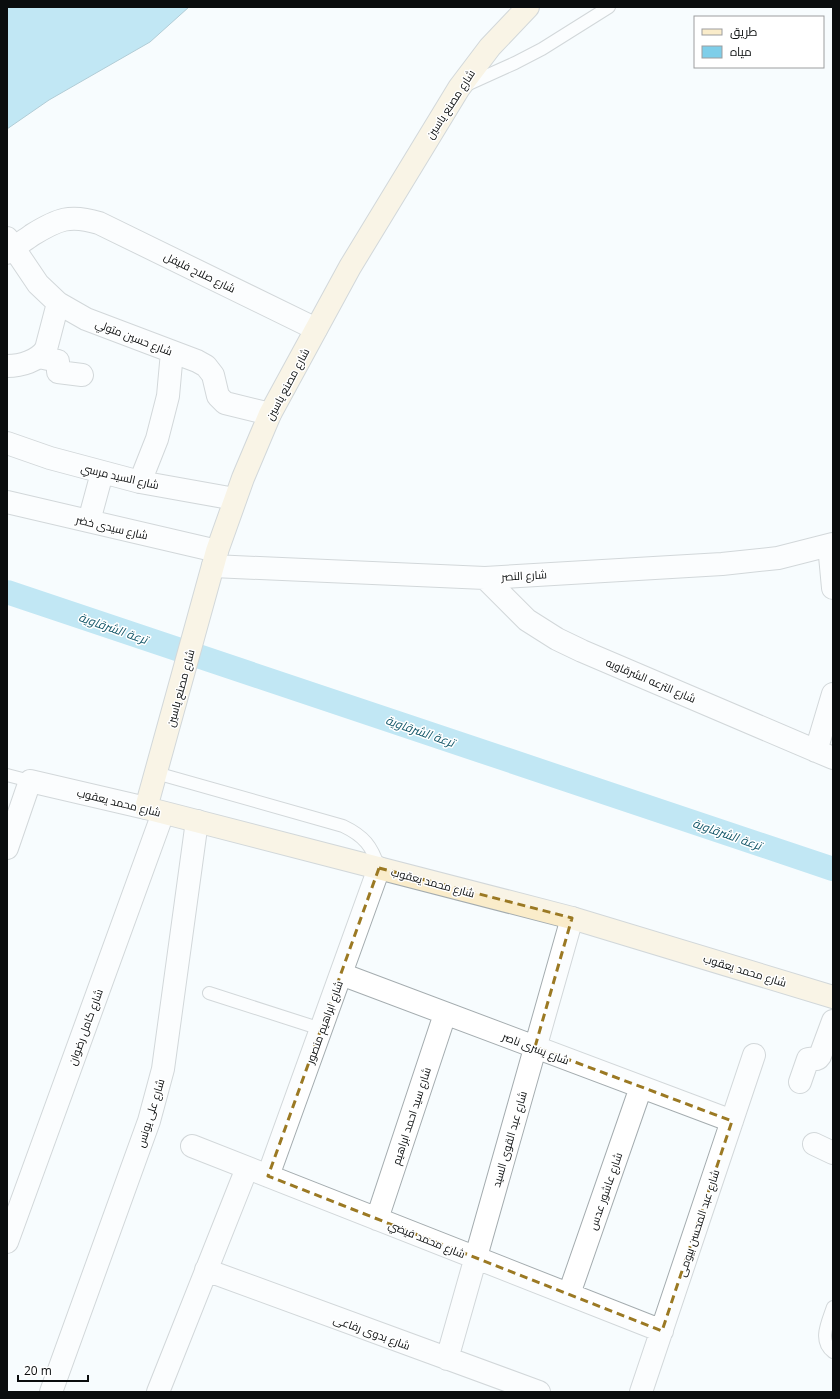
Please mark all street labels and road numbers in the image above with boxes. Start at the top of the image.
street label: شارع مصنع ياسين [422,66,479,142]
street label: شارع صلاح فليفل [161,248,238,297]
street label: شارع حسين متولي [93,315,175,360]
street label: شارع مصنع ياسين [262,345,313,423]
street label: شارع السيد مرسي [79,460,161,493]
street label: شارع سيدى خضر [73,511,150,544]
street label: شارع النصر [500,566,547,585]
street label: شارع مصنع ياسين [162,647,199,729]
street label: شارع الترعه الشرقاويه [603,654,698,707]
street label: شارع محمد يعقوب [75,784,163,821]
street label: شارع محمد يعقوب [389,864,476,901]
street label: شارع محمد يعقوب [701,950,788,991]
street label: شارع ابراهيم منصور [302,978,347,1067]
street label: شارع كامل رضوان [64,987,107,1068]
street label: شارع يسرى ناصر [499,1028,572,1069]
street label: شارع سيد احمد ابراهيم [388,1065,435,1167]
street label: شارع على يونس [132,1077,169,1149]
street label: شارع عبد القوى السيد [488,1089,531,1189]
street label: شارع عاشور عدس [585,1150,626,1232]
street label: شارع عبد المحسن بيومى [674,1168,723,1279]
street label: شارع محمد فيضي [386,1217,468,1262]
street label: شارع بدوى رفاعى [331,1311,413,1354]

